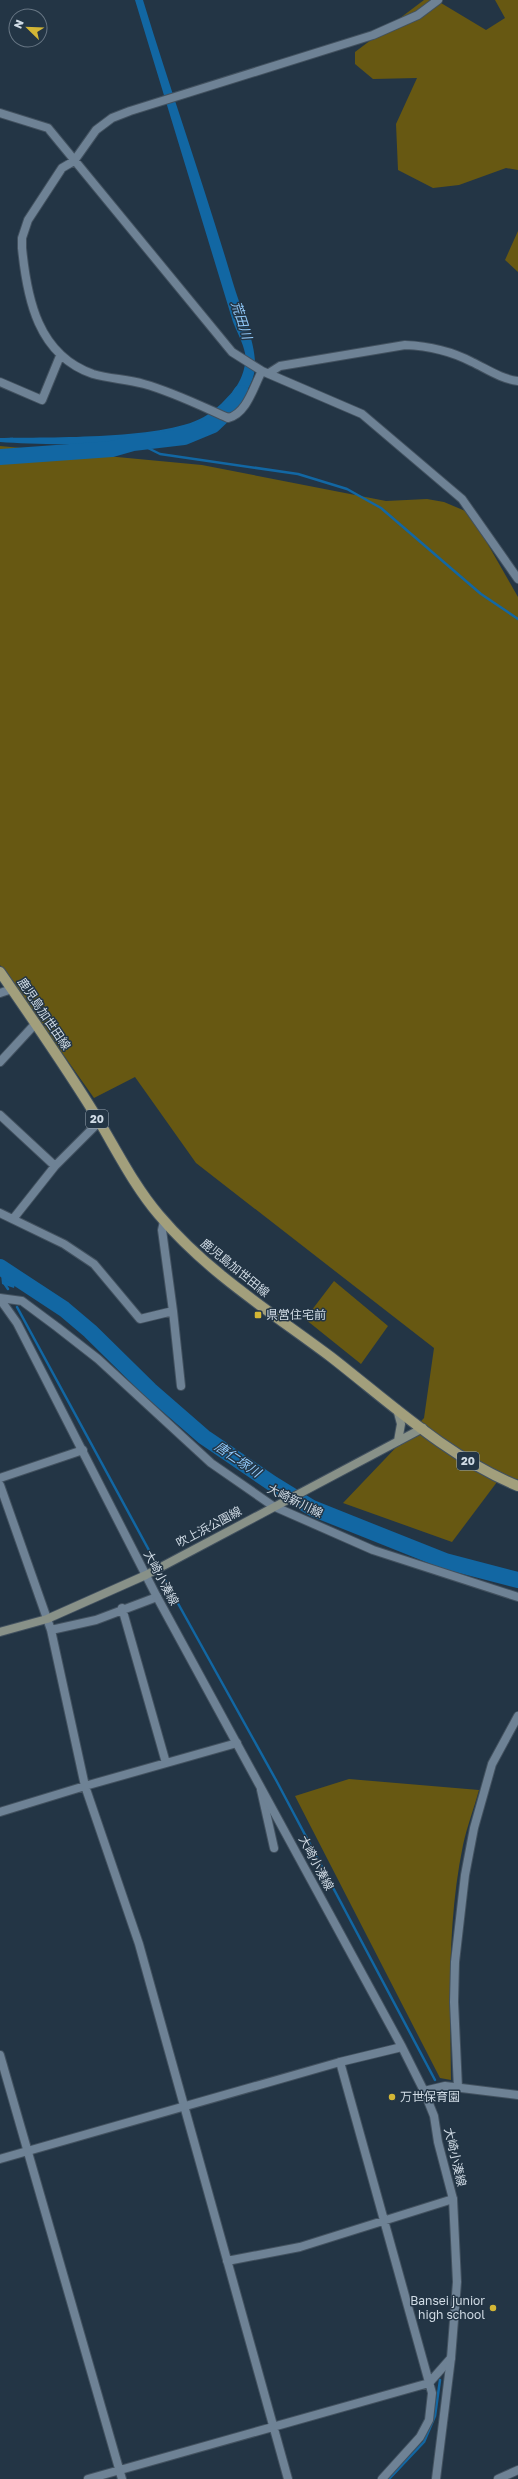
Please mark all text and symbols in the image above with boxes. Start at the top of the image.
north arrow [8,8,48,48]
text: N [11,18,26,30]
water label: 荒田川 [228,299,256,343]
street label: 鹿児島加世田線 [15,975,74,1053]
road number: 20 [86,1110,108,1128]
street label: 鹿児島加世田線 [198,1235,273,1300]
place label: 県営住宅前 [266,1307,326,1322]
marker: 県営住宅前 [253,1310,263,1320]
water label: 唐仁塚川 [212,1438,266,1481]
road number: 20 [457,1452,479,1470]
street label: 大崎新川線 [265,1481,325,1520]
street label: 吹上浜公園線 [173,1503,244,1550]
street label: 大崎小湊線 [141,1548,182,1608]
street label: 大崎小湊線 [296,1833,337,1893]
place label: 万世保育園 [400,2089,460,2104]
marker: 万世保育園 [387,2092,397,2102]
street label: 大崎小湊線 [441,2126,470,2188]
place label: Bansei junior high school [410,2293,485,2322]
marker: Bansei junior high school [488,2303,498,2313]

